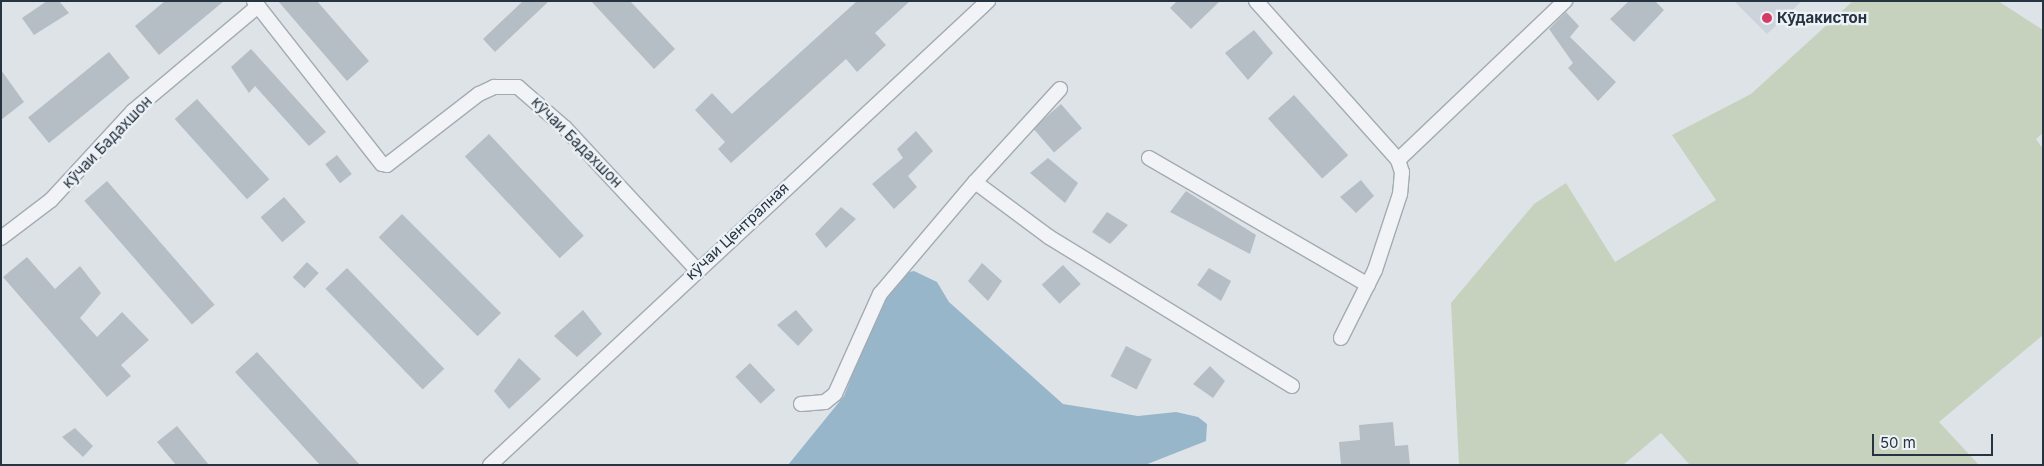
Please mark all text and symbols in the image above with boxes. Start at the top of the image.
place label: Кӯдакистон [1777,9,1867,27]
marker: Кӯдакистон [1761,12,1773,24]
street label: кӯчаи Бадахшон [58,92,156,192]
street label: кӯчаи Бадахшон [528,93,626,191]
street label: кӯчаи Централная [682,179,792,283]
scale bar [1874,424,1995,456]
text: 50 m [1880,433,1916,452]

